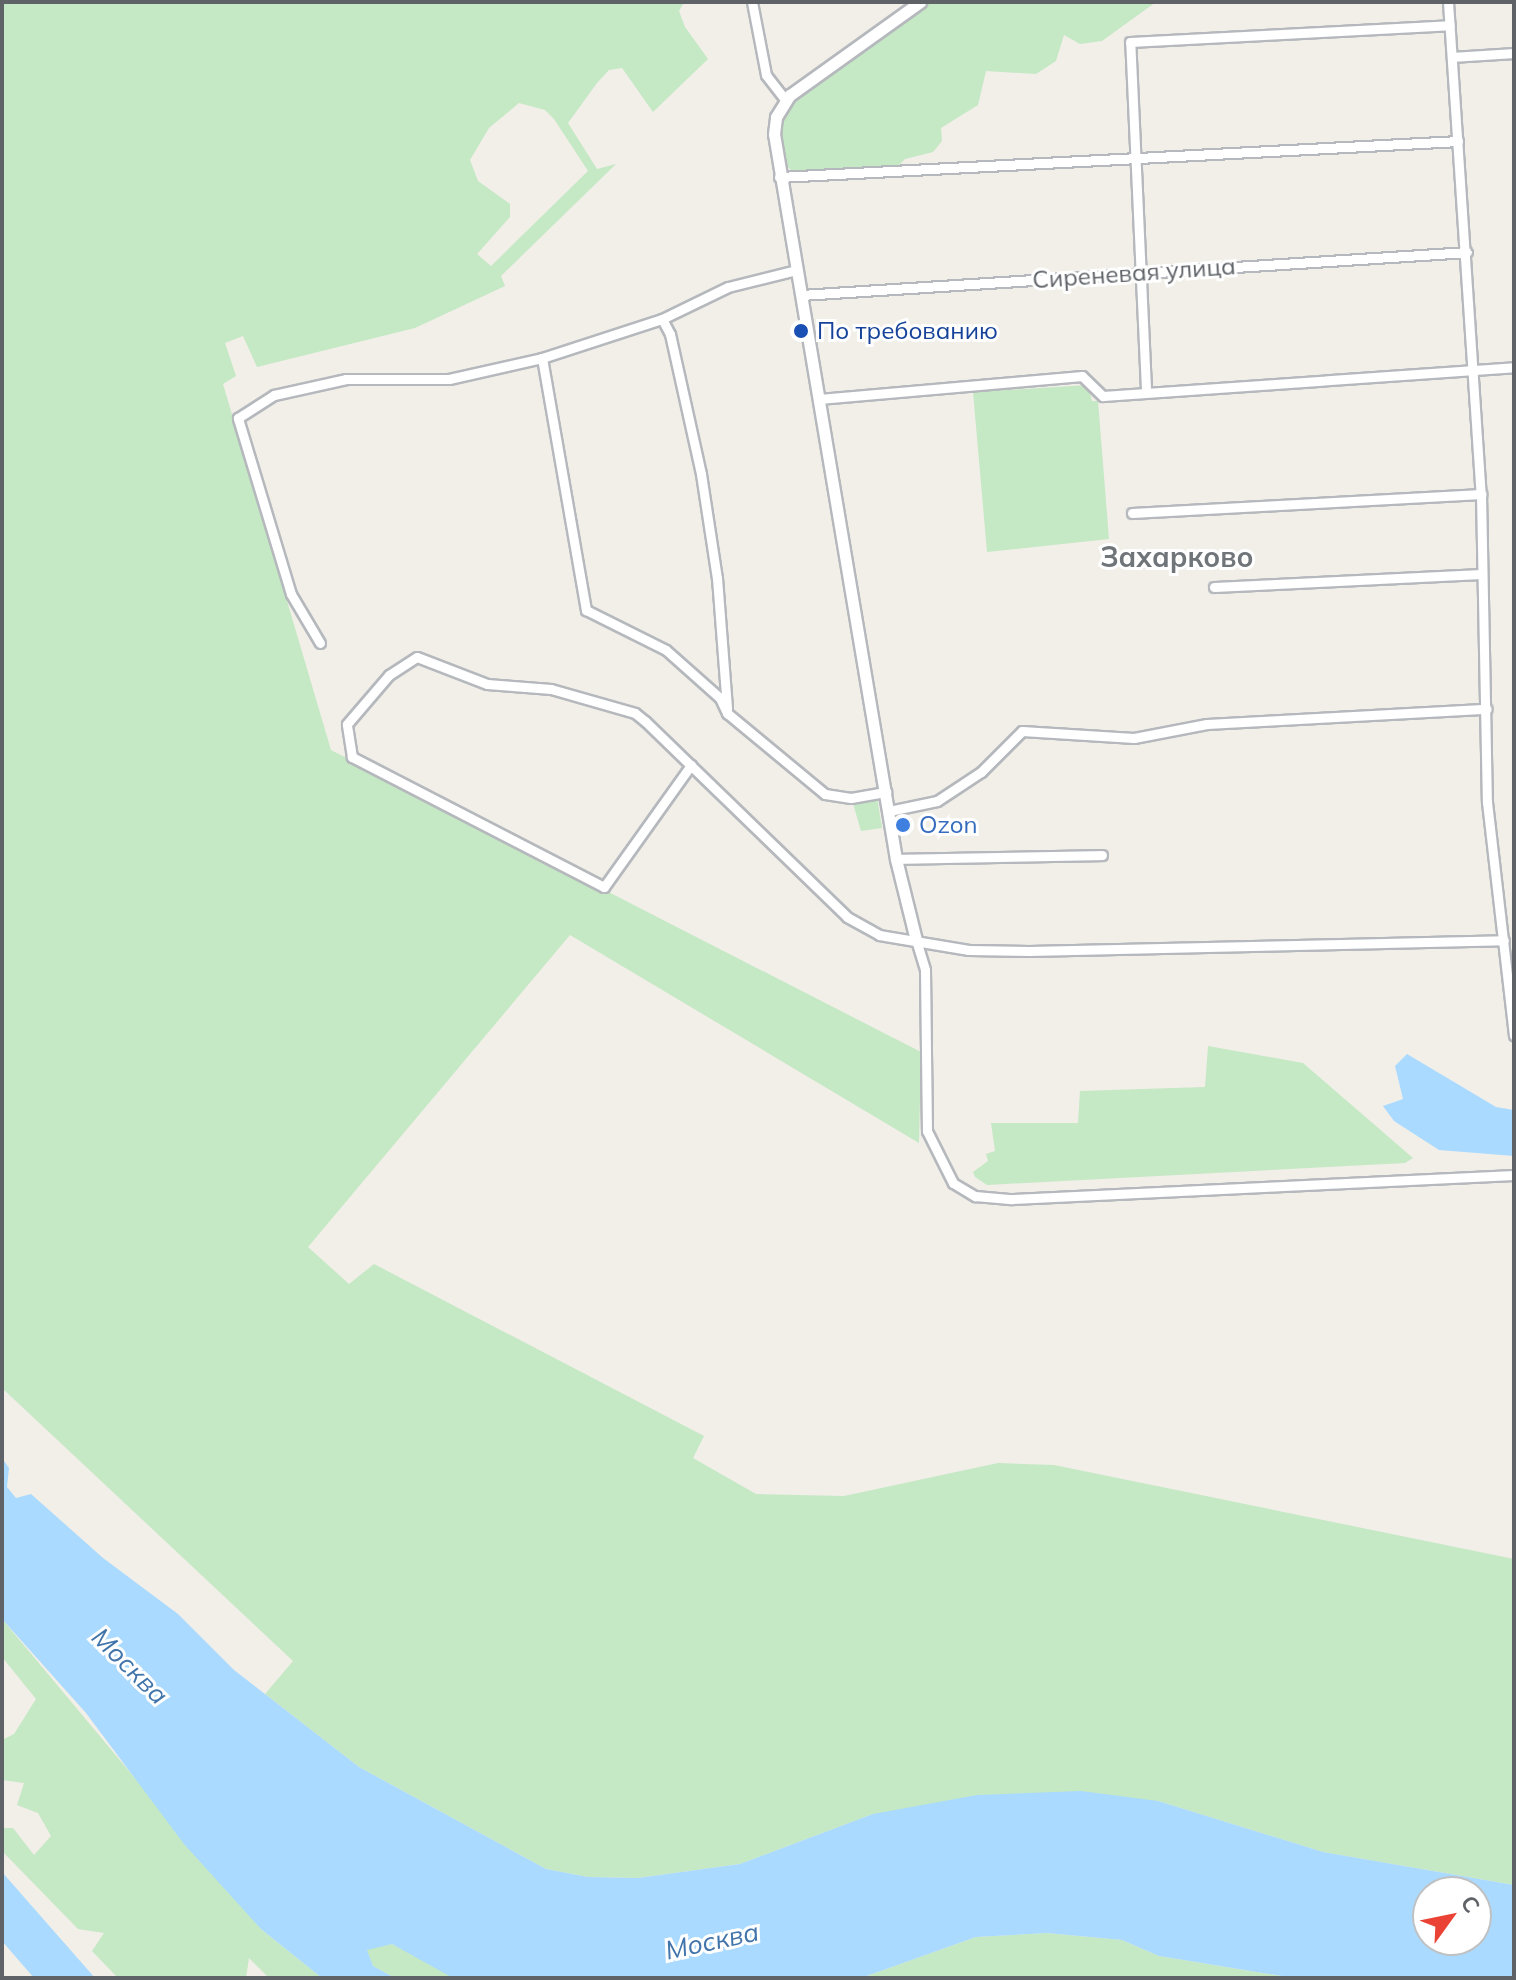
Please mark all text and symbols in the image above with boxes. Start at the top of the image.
street label: Сиреневая улица [1031,252,1237,294]
place label: По требованию [817,317,998,345]
marker: По требованию [792,322,810,340]
district label: Захарково [1101,540,1253,574]
place label: Ozon [919,811,978,839]
marker: Ozon [894,816,912,834]
water label: Москва [85,1621,175,1711]
north arrow [1412,1876,1492,1956]
text: С [1455,1890,1486,1918]
water label: Москва [662,1916,762,1966]

